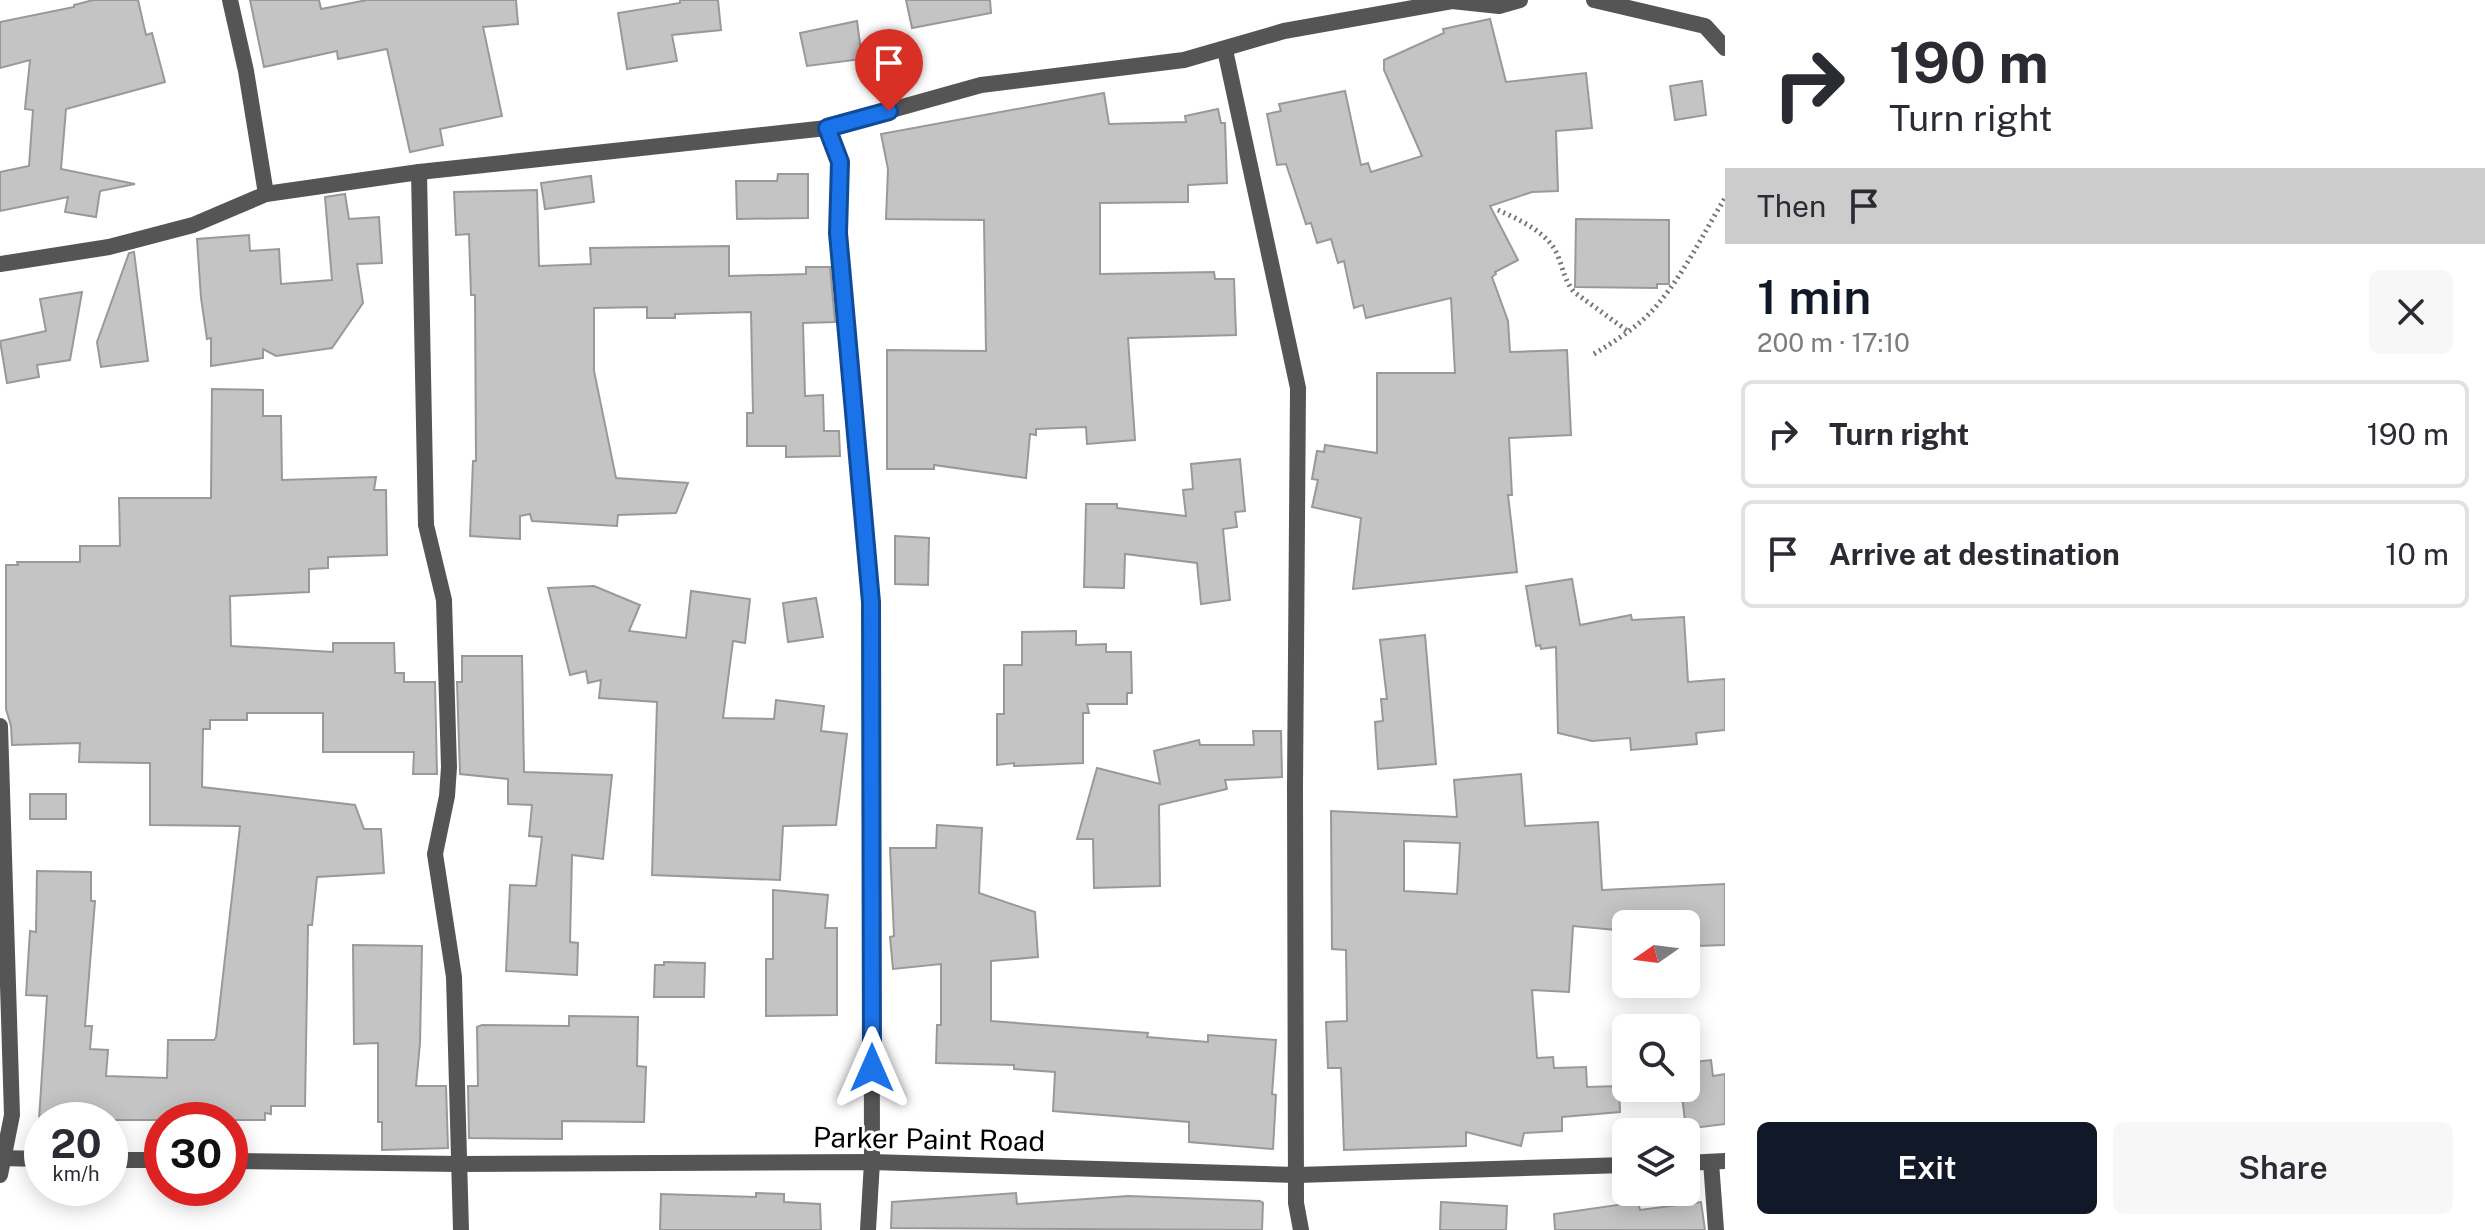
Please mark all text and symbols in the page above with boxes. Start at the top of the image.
pin [855,29,923,111]
text: 190 m [1889,30,2049,96]
icon: right [1757,32,1861,136]
icon: arrive [867,41,911,85]
text: Turn right [1889,97,2052,139]
icon: arrive [1842,184,1886,228]
text: Then [1757,188,1826,224]
text: 1 min [1757,268,1871,325]
button: close [2369,270,2453,354]
text: 200 m · 17:10 [1757,327,1910,358]
icon: right [1761,412,1805,456]
text: Turn right [1829,416,1969,452]
text: 190 m [2367,416,2449,452]
icon: arrive [1761,532,1805,576]
text: Arrive at destination [1829,536,2120,572]
text: 10 m [2385,536,2449,572]
north arrow [1612,910,1700,998]
map controls [1612,910,1700,1206]
button: search [1612,1014,1700,1102]
position arrow [830,1026,914,1110]
speed limit sign: 30 [144,1102,248,1206]
button: layers [1612,1118,1700,1206]
text: 20 [50,1120,102,1167]
street label: Parker Paint Road [813,1120,1045,1157]
button: Exit [1757,1122,2097,1214]
button: Share [2113,1122,2453,1214]
text: km/h [52,1162,100,1186]

